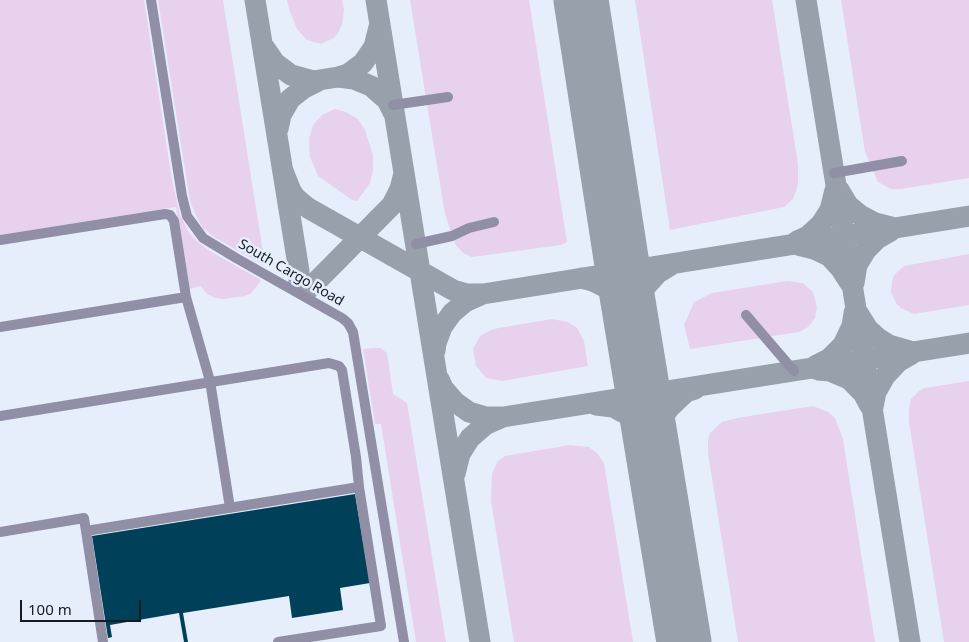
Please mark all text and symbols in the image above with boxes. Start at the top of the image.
street label: South Cargo Road [235,236,347,310]
scale bar [22,590,144,622]
text: 100 m [28,599,72,619]

